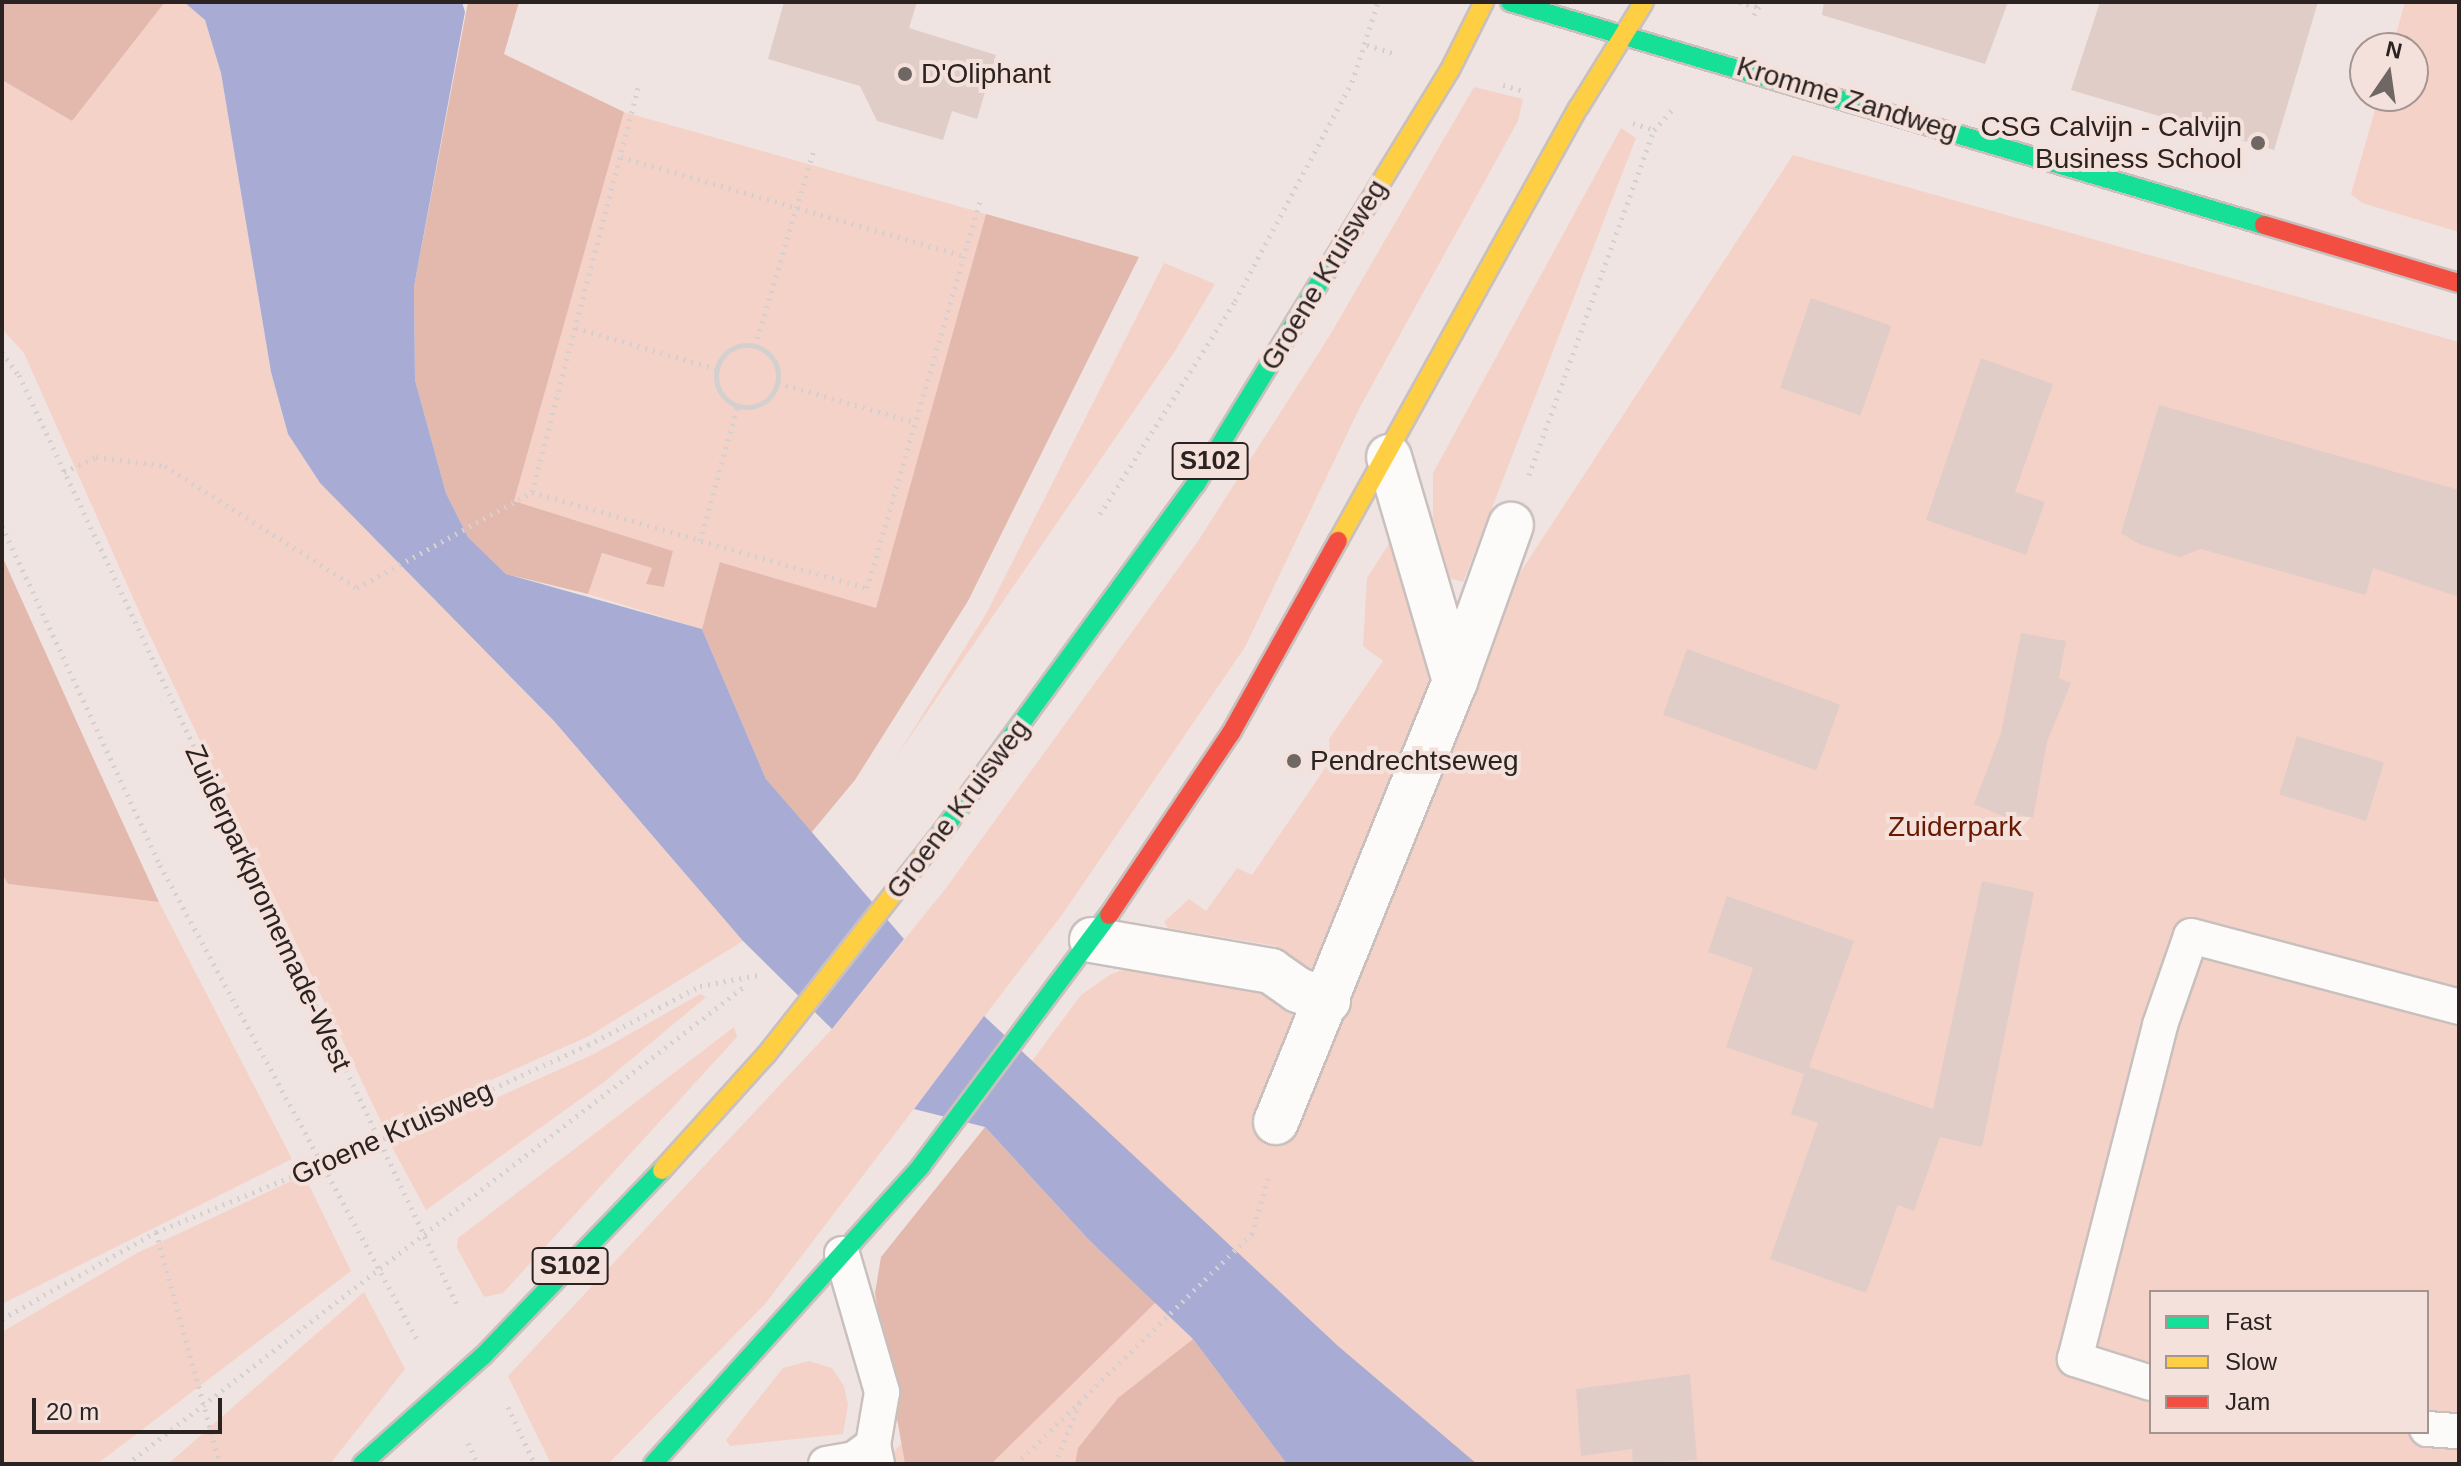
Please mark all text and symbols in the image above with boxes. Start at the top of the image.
north arrow [2349,32,2429,112]
text: N [2384,36,2405,64]
street label: Kromme Zandweg [1733,49,1961,149]
place label: D'Oliphant [921,57,1051,91]
marker: D'Oliphant [896,65,914,83]
place label: CSG Calvijn - Calvijn Business School [1981,110,2242,176]
marker: CSG Calvijn - Calvijn Business School [2249,134,2267,152]
street label: Groene Kruisweg [1254,174,1394,376]
road number: S102 [1170,439,1250,483]
street label: Groene Kruisweg [879,713,1037,905]
street label: Zuiderparkpromemade-West [178,740,358,1076]
place label: Pendrechtseweg [1310,744,1519,778]
marker: Pendrechtseweg [1285,752,1303,770]
park label: Zuiderpark [1888,810,2022,844]
street label: Groene Kruisweg [286,1074,498,1192]
road number: S102 [530,1244,610,1288]
legend [2149,1290,2429,1434]
text: Fast [2225,1308,2272,1335]
text: Slow [2225,1348,2277,1375]
scale bar [36,1382,226,1432]
text: Jam [2225,1388,2270,1415]
text: 20 m [46,1398,99,1425]

